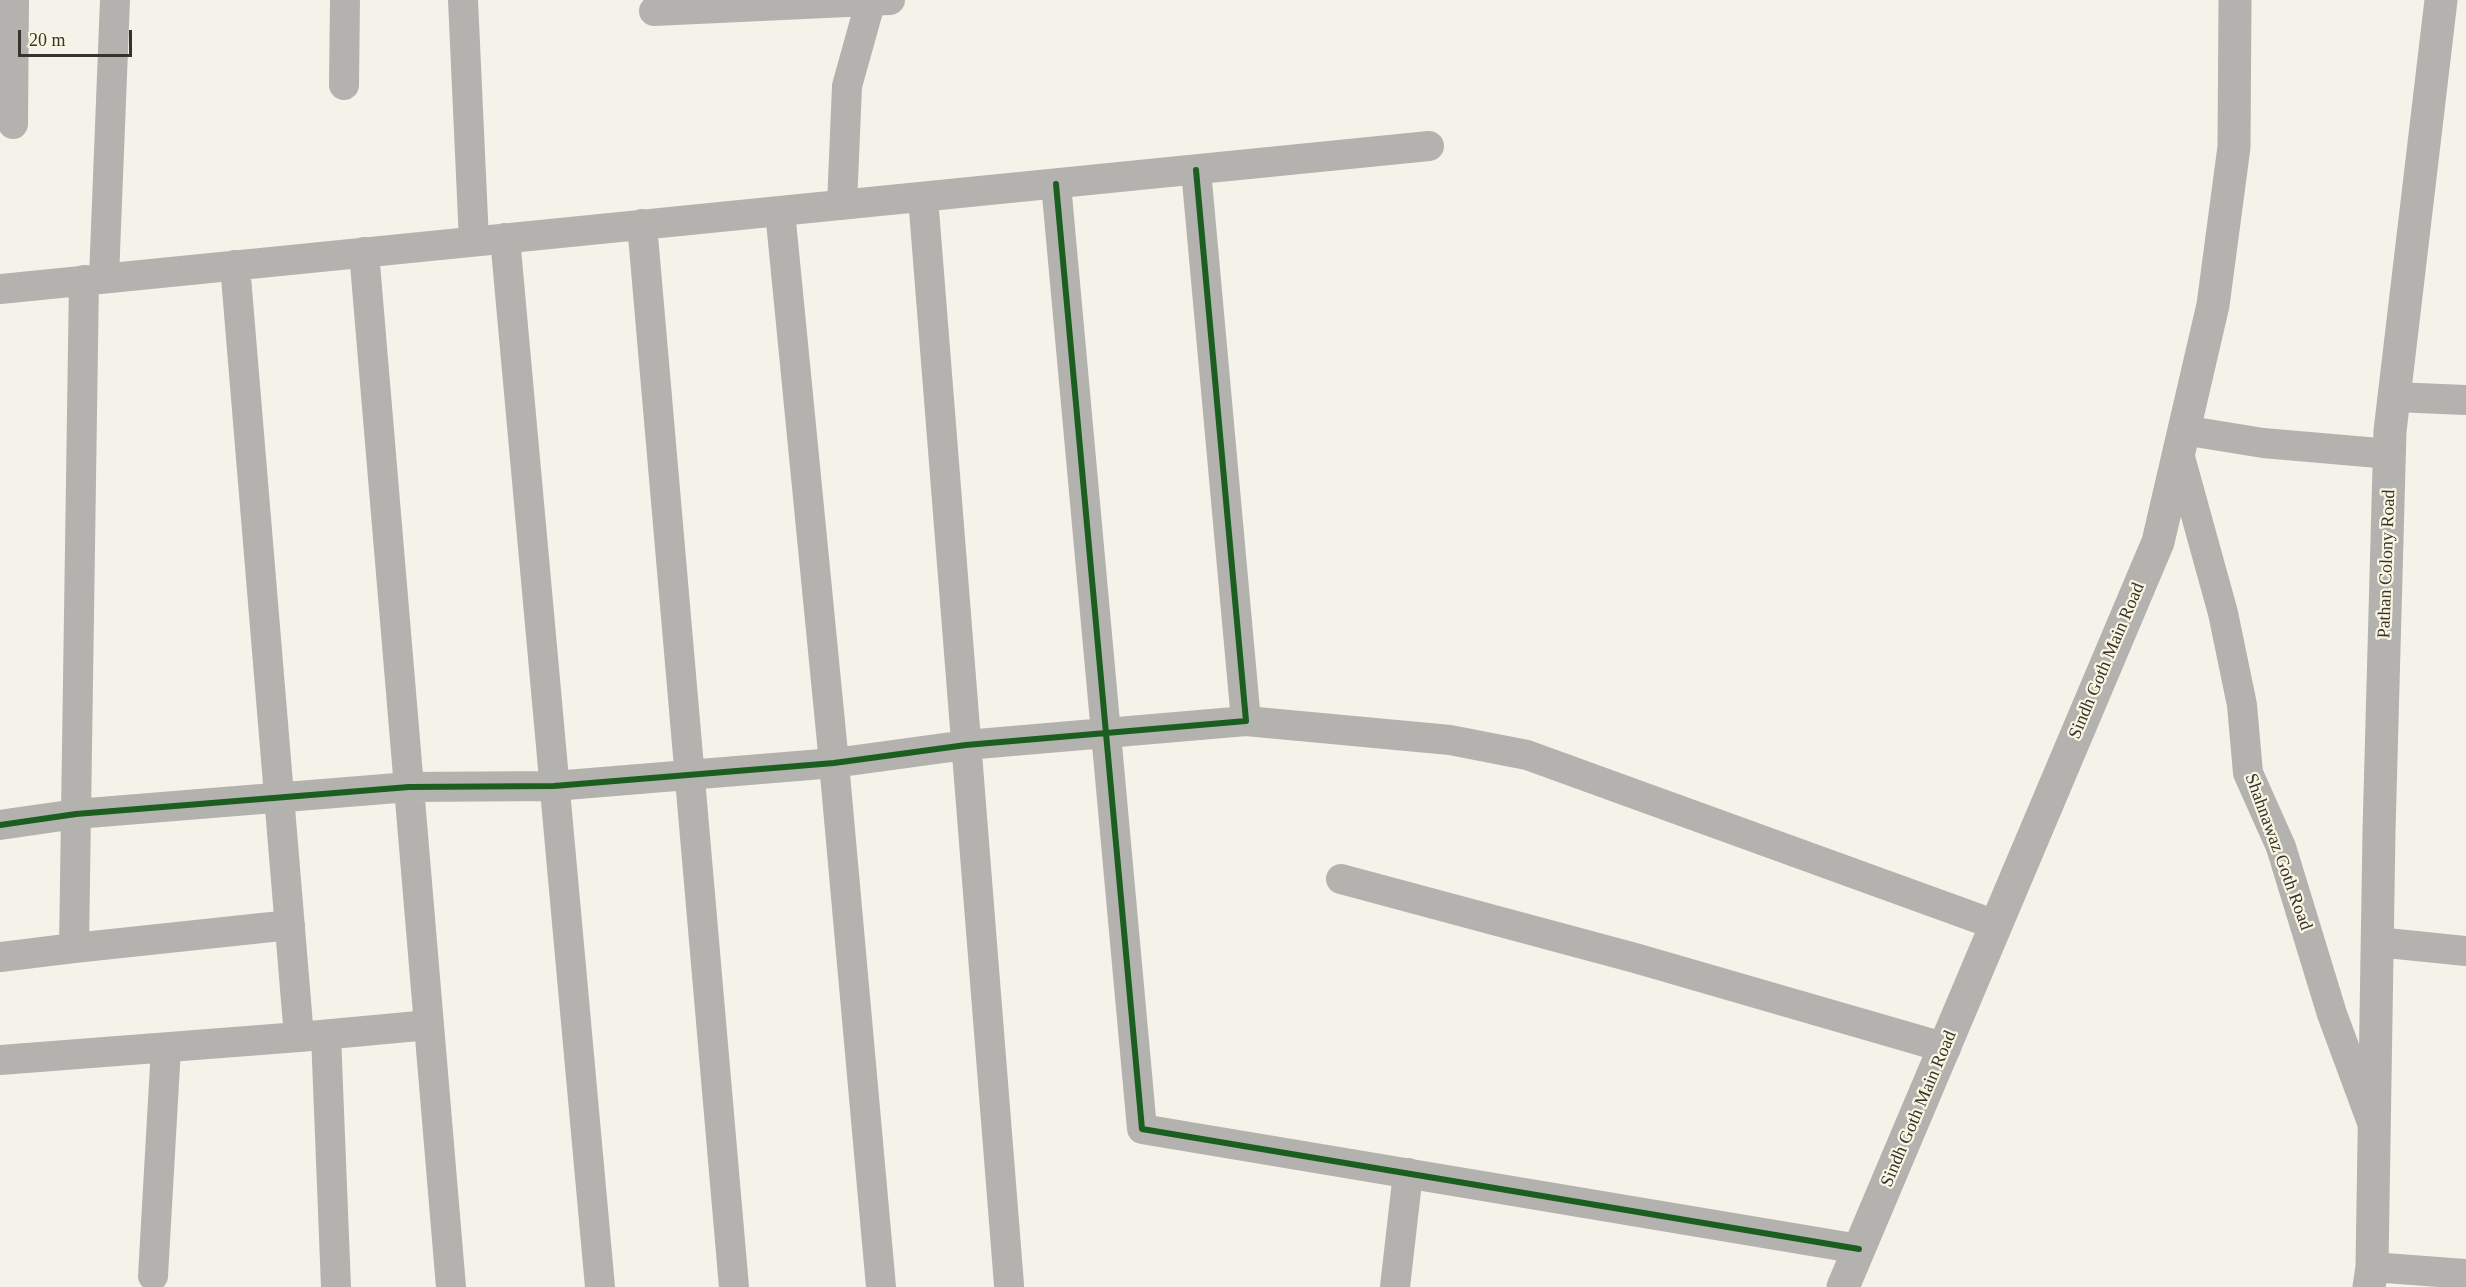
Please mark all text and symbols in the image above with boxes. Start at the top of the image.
scale bar [21,18,135,56]
text: 20 m [29,30,66,50]
street label: Pathan Colony Road [2374,489,2400,639]
street label: Sindh Goth Main Road [2064,580,2150,742]
street label: Shahnawaz Goth Road [2240,771,2316,933]
street label: Sindh Goth Main Road [1876,1028,1962,1190]

